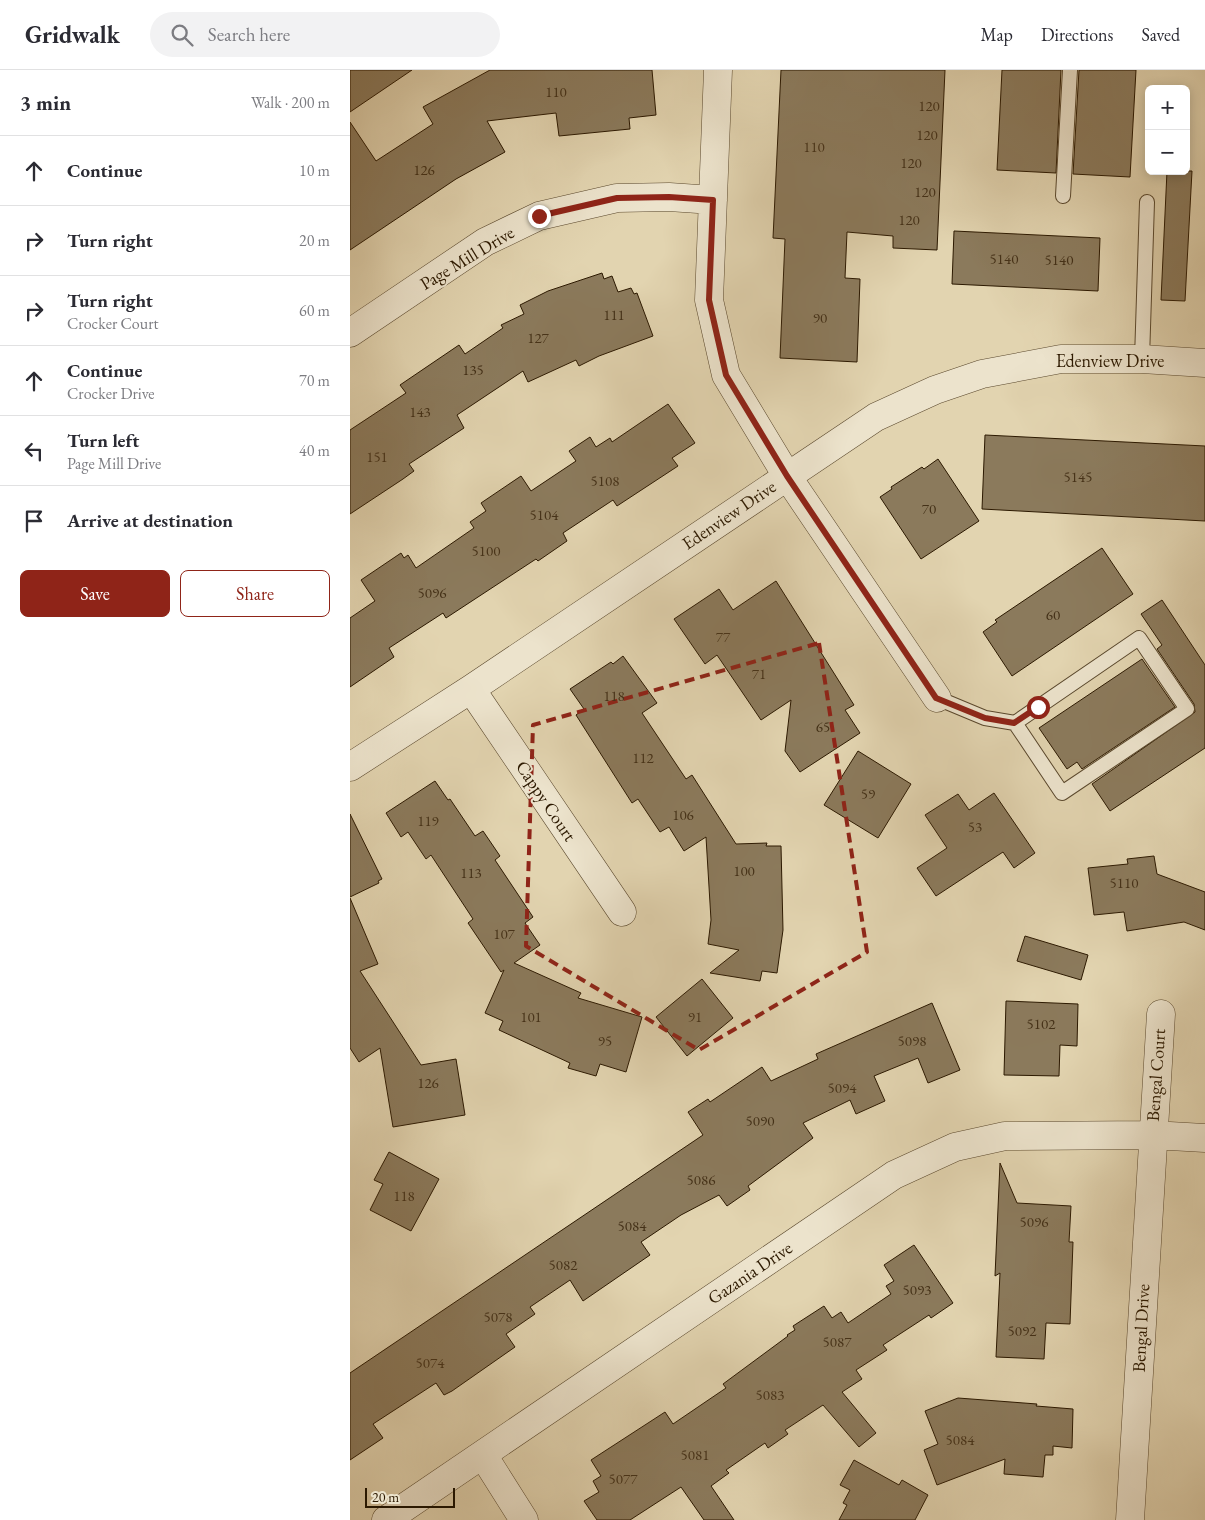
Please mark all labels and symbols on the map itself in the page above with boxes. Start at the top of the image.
house number: 110 [545,82,567,101]
house number: 120 [918,96,940,115]
house number: 120 [916,125,938,144]
house number: 110 [803,137,825,156]
house number: 120 [900,153,922,172]
house number: 126 [413,160,435,179]
house number: 120 [914,182,936,201]
route end [528,205,551,228]
house number: 120 [898,210,920,229]
street label: Page Mill Drive [415,220,518,295]
house number: 5140 [990,249,1018,268]
house number: 5140 [1045,250,1073,269]
house number: 111 [603,305,625,324]
house number: 90 [813,308,827,327]
house number: 127 [527,328,550,347]
street label: Edenview Drive [1056,349,1164,372]
house number: 135 [462,360,484,379]
house number: 143 [409,402,431,421]
house number: 151 [366,447,388,466]
house number: 5145 [1064,467,1092,486]
house number: 5108 [591,471,619,490]
street label: Edenview Drive [677,475,780,554]
house number: 70 [922,499,936,518]
house number: 5104 [530,505,559,524]
house number: 5100 [472,541,500,560]
house number: 5096 [418,583,446,602]
house number: 60 [1046,605,1060,624]
house number: 77 [716,627,731,646]
house number: 71 [752,664,766,683]
house number: 118 [603,686,625,705]
route start [1027,696,1050,719]
house number: 65 [816,717,830,736]
house number: 112 [632,748,655,767]
street label: Cappy Court [511,756,582,846]
house number: 59 [861,784,875,803]
house number: 106 [672,805,694,824]
house number: 119 [417,811,439,830]
house number: 53 [968,817,982,836]
house number: 100 [733,861,755,880]
house number: 113 [460,863,482,882]
house number: 5110 [1110,873,1138,892]
house number: 107 [493,924,516,943]
house number: 101 [520,1007,542,1026]
house number: 91 [688,1007,702,1026]
house number: 5102 [1027,1014,1056,1033]
street label: Bengal Court [1141,1028,1170,1122]
house number: 95 [598,1031,612,1050]
house number: 5098 [898,1031,926,1050]
house number: 126 [417,1073,439,1092]
house number: 5094 [828,1078,857,1097]
house number: 5090 [746,1111,774,1130]
house number: 5086 [687,1170,715,1189]
house number: 118 [393,1186,415,1205]
house number: 5096 [1020,1212,1048,1231]
house number: 5084 [618,1216,647,1235]
street label: Gazania Drive [703,1236,796,1309]
house number: 5082 [549,1255,578,1274]
house number: 5093 [903,1280,931,1299]
street label: Bengal Drive [1127,1283,1154,1373]
house number: 5078 [484,1307,512,1326]
house number: 5092 [1008,1321,1037,1340]
house number: 5087 [823,1332,852,1351]
house number: 5074 [416,1353,445,1372]
house number: 5083 [756,1385,784,1404]
house number: 5084 [946,1430,975,1449]
house number: 5081 [681,1445,709,1464]
house number: 5077 [609,1469,638,1488]
scale bar [365,1485,455,1508]

